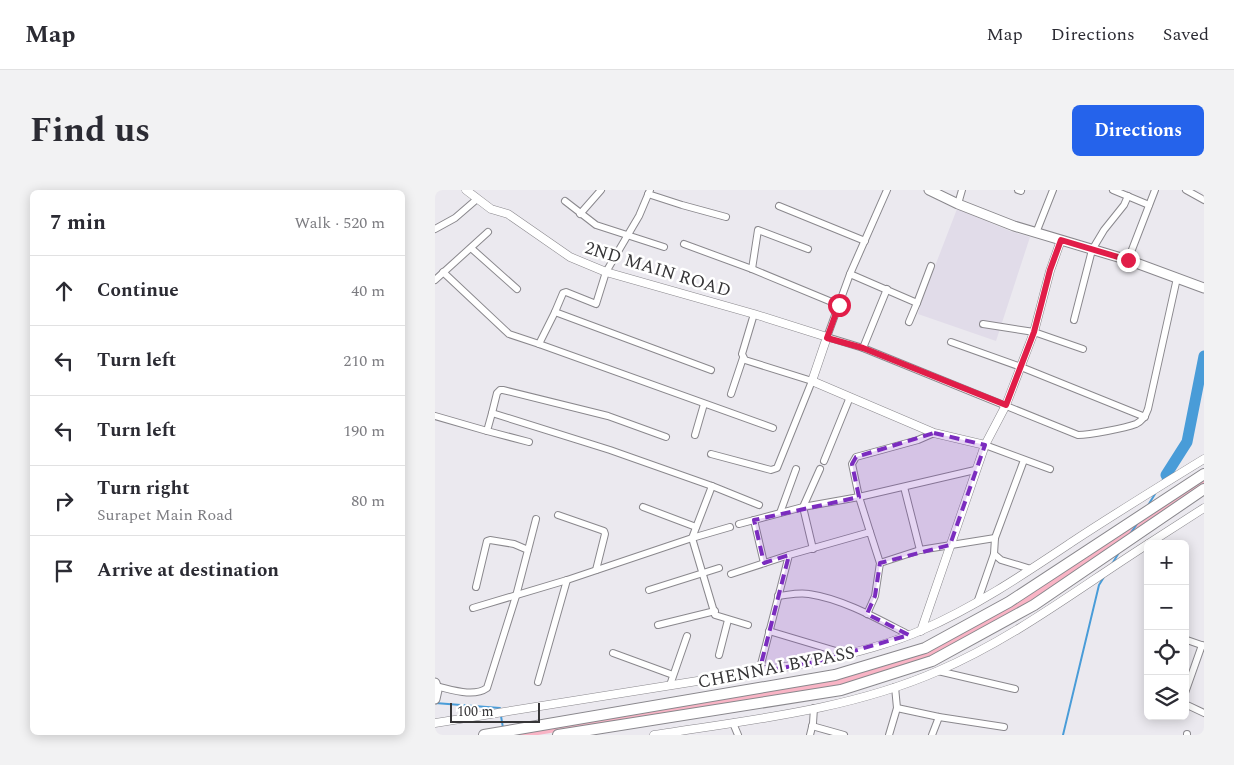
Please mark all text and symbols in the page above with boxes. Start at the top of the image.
text: Map [25,17,75,53]
text: Map [987,21,1023,48]
text: Directions [1051,21,1135,48]
text: Saved [1163,21,1209,48]
text: Find us [30,104,150,157]
button: Directions [1072,105,1204,156]
text: 7 min [50,207,106,239]
text: Walk · 520 m [294,211,385,235]
street label: 2ND MAIN ROAD [581,234,734,305]
route end [1117,249,1140,272]
text: Continue [97,276,179,305]
icon: ahead [50,277,78,305]
text: 40 m [351,279,385,303]
route start [828,294,851,317]
text: Turn left [97,346,176,375]
icon: left [50,347,78,375]
text: 210 m [343,349,385,373]
text: Turn left [97,416,176,445]
icon: left [50,417,78,445]
text: 190 m [343,419,385,443]
text: Turn right [97,474,190,503]
icon: right [50,487,78,515]
text: 80 m [351,489,385,513]
text: Surapet Main Road [97,503,233,527]
map controls [1144,540,1189,720]
button: + [1144,540,1189,585]
text: Arrive at destination [97,556,279,585]
icon: arrive [50,557,78,585]
button: − [1144,585,1189,630]
button: locate [1144,630,1189,675]
street label: CHENNAI BYPASS [695,639,857,696]
button: layers [1144,675,1189,720]
scale bar [450,700,540,723]
text: 100 m [457,701,494,722]

